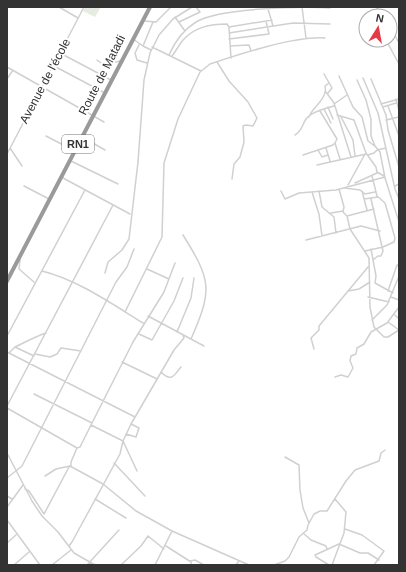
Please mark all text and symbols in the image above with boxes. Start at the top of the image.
north arrow [358,8,398,48]
text: N [375,12,385,25]
street label: Route de Matadi [76,33,128,117]
street label: Avenue de l'école [17,36,73,126]
road number: RN1 [62,135,94,153]

